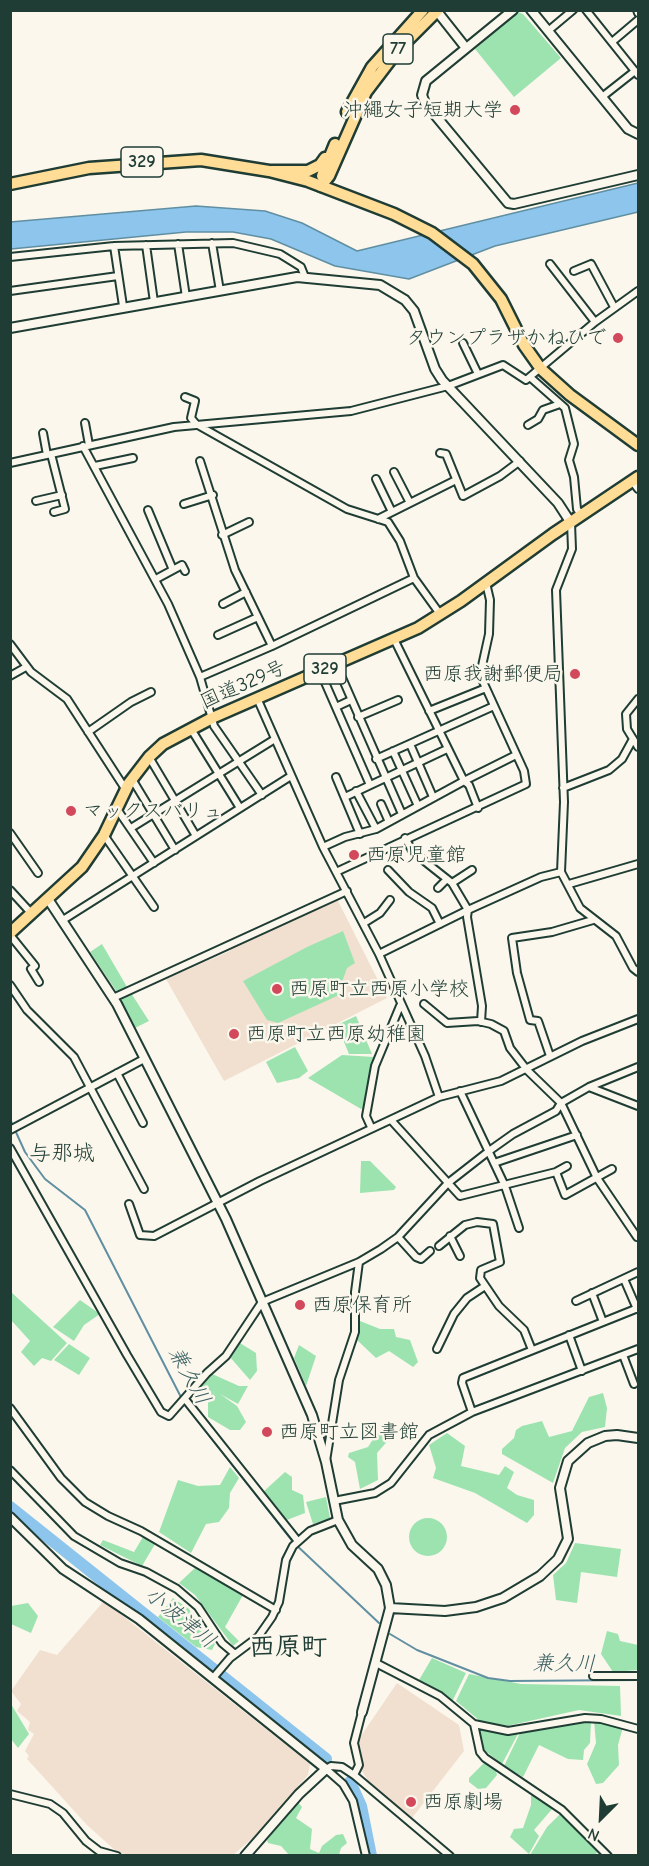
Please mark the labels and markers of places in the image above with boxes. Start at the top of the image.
place label: 沖繩女子短期大学 [343,98,503,122]
marker: 沖繩女子短期大学 [508,103,522,117]
place label: タウンプラザかねひで [406,326,606,350]
marker: タウンプラザかねひで [611,331,625,345]
place label: 西原我謝郵便局 [423,662,563,686]
marker: 西原我謝郵便局 [568,667,582,681]
place label: マックスバリュ [83,799,223,823]
marker: マックスバリュ [64,804,78,818]
place label: 西原児童館 [366,843,466,867]
marker: 西原児童館 [347,848,361,862]
place label: 西原町立西原小学校 [289,977,469,1001]
marker: 西原町立西原小学校 [270,982,284,996]
place label: 西原町立西原幼稚園 [246,1022,426,1046]
marker: 西原町立西原幼稚園 [227,1027,241,1041]
place label: 西原保育所 [312,1293,412,1317]
marker: 西原保育所 [293,1298,307,1312]
place label: 西原町立図書館 [279,1420,419,1444]
marker: 西原町立図書館 [260,1425,274,1439]
place label: 西原劇場 [423,1790,503,1814]
marker: 西原劇場 [404,1795,418,1809]

